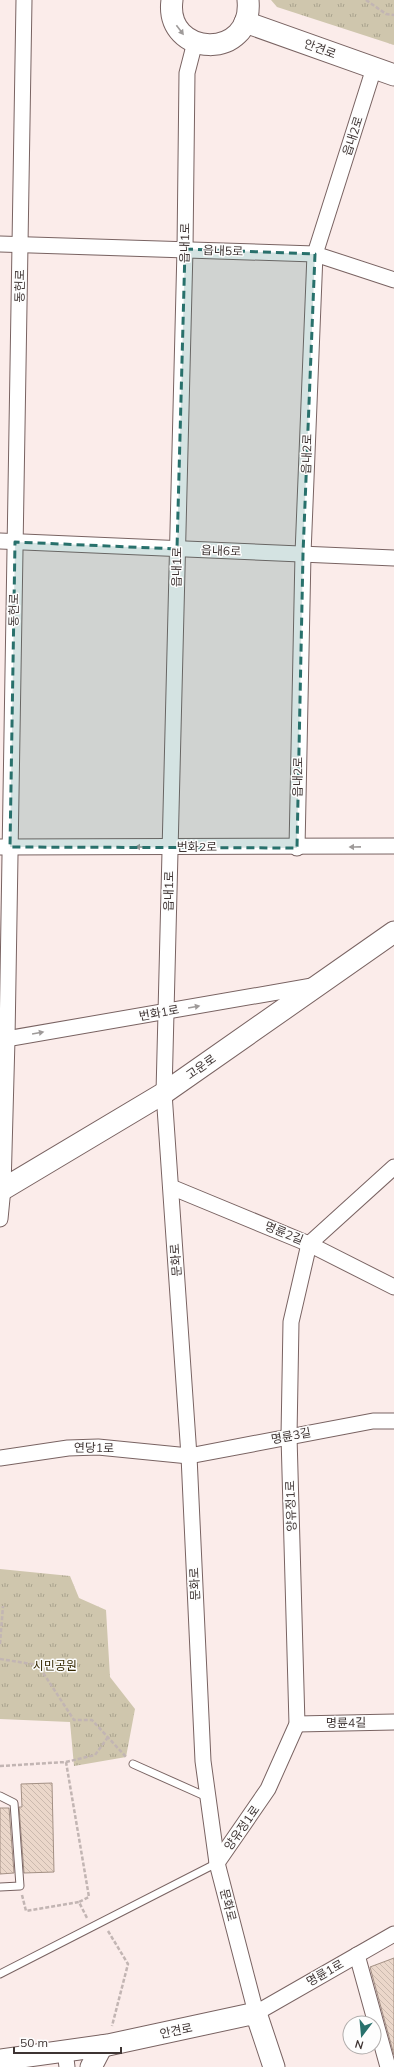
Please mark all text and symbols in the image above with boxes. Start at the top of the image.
one-way arrow [175,24,184,35]
street label: 안견로 [302,36,338,61]
street label: 읍내2로 [339,114,366,157]
street label: 읍내1로 [177,223,192,263]
street label: 읍내5로 [203,242,243,259]
street label: 동헌로 [12,269,27,303]
street label: 읍내2로 [298,434,315,474]
street label: 읍내6로 [201,542,241,559]
street label: 읍내1로 [169,547,184,587]
street label: 동헌로 [6,593,21,627]
street label: 읍내2로 [290,757,305,797]
street label: 번화2로 [177,839,217,854]
one-way arrow [134,844,147,850]
one-way arrow [348,844,361,850]
street label: 읍내1로 [161,871,176,911]
street label: 번화1로 [138,1002,180,1023]
one-way arrow [188,1003,200,1009]
one-way arrow [32,1030,45,1036]
street label: 고운로 [183,1051,219,1082]
street label: 명륜2길 [263,1218,306,1247]
street label: 문화로 [167,1243,184,1277]
street label: 명륜3길 [270,1424,312,1447]
street label: 연당1로 [74,1440,114,1455]
street label: 양유정1로 [282,1480,299,1532]
street label: 문화로 [186,1567,203,1601]
park label: 시민공원 [33,1658,77,1673]
street label: 명륜4길 [326,1715,366,1730]
street label: 양유정1로 [221,1802,262,1853]
street label: 문화로 [217,1887,240,1923]
street label: 명륜1로 [304,1956,346,1989]
north arrow [342,2015,382,2055]
street label: 안견로 [158,2020,194,2041]
scale bar [14,2029,121,2055]
text: 50 m [20,2035,48,2050]
text: N [353,2037,365,2052]

